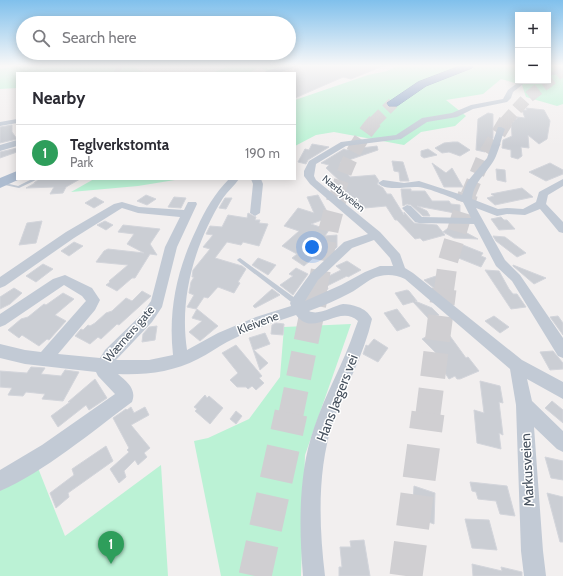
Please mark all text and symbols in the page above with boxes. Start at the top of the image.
map controls [515,12,551,84]
button: + [515,12,551,48]
search box [16,16,296,60]
icon: search [30,27,52,49]
text: Search here [62,29,137,47]
button: − [515,48,551,84]
text: Nearby [32,88,85,108]
text: Teglverkstomta [70,136,169,154]
text: 1 [43,145,47,161]
text: 190 m [245,145,280,161]
text: Park [70,154,93,170]
street label: Nærbyveien [320,172,368,215]
your location [302,237,322,257]
street label: Wærners gate [100,302,157,365]
street label: Kleivene [235,308,281,337]
street label: Hans Jægers vei [312,352,362,444]
street label: Markusveien [516,433,538,507]
pin: 1 [98,531,124,564]

